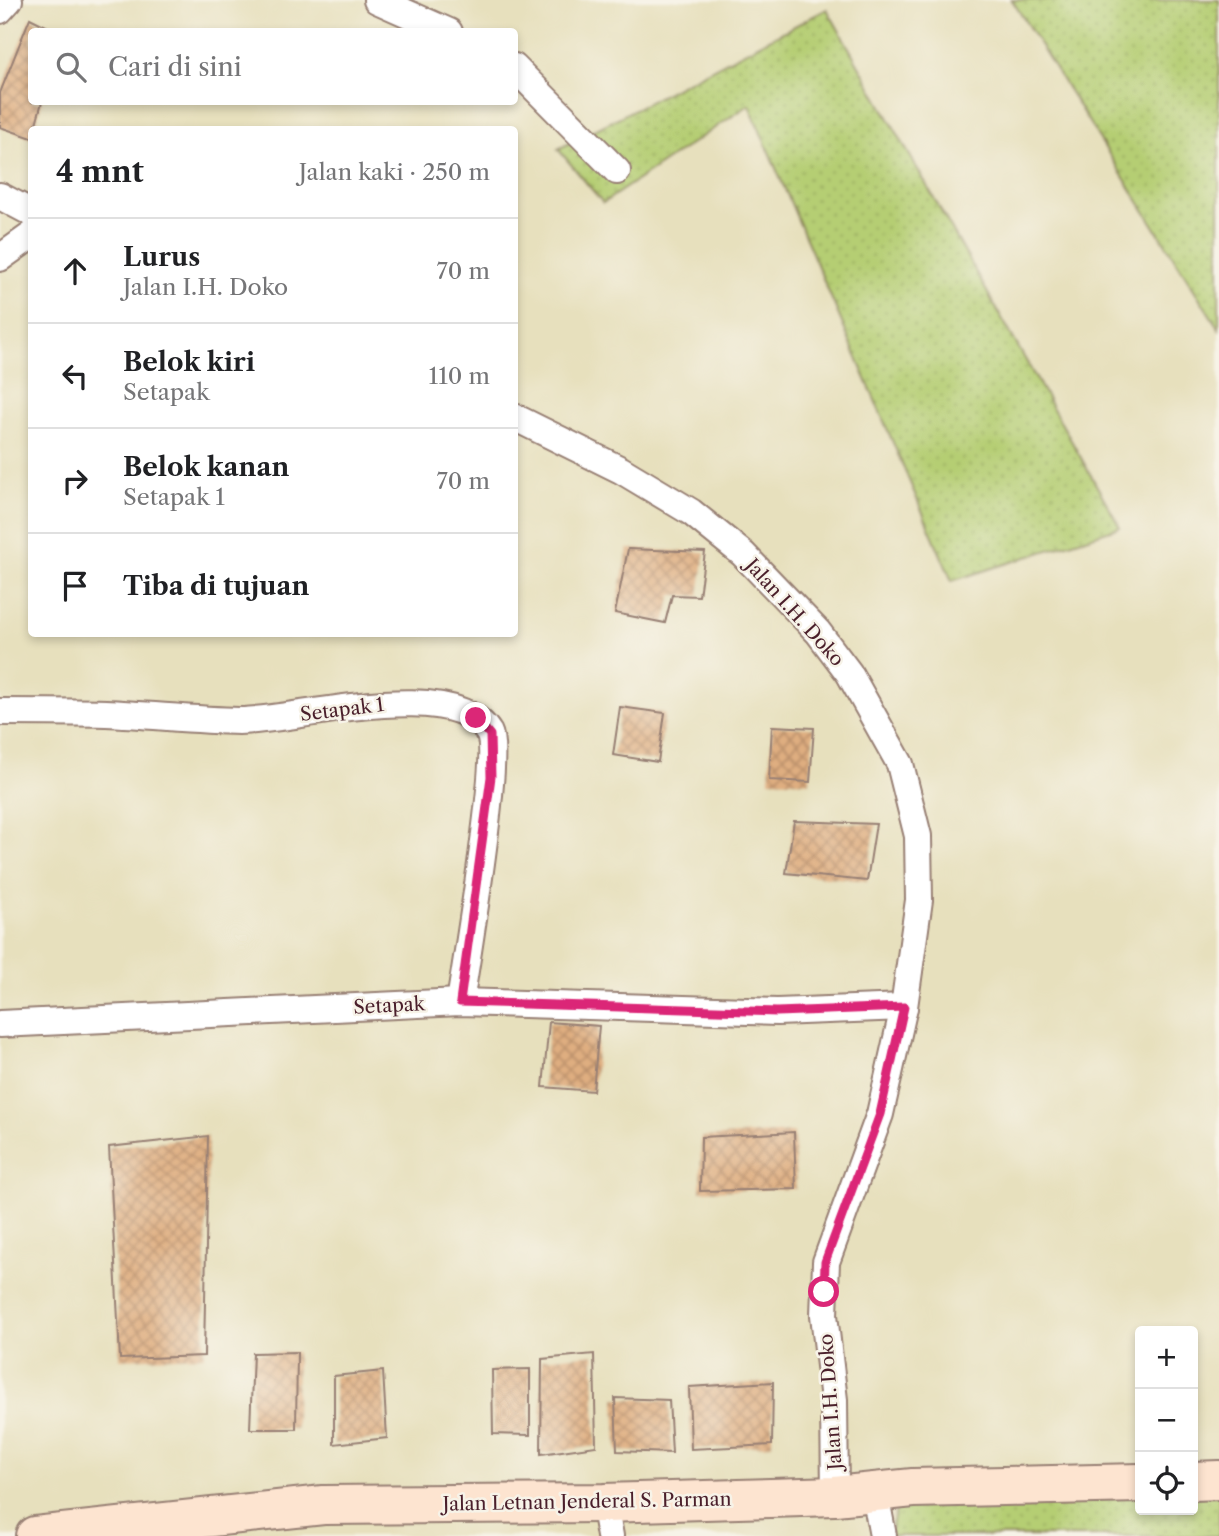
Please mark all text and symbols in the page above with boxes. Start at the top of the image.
search box [28,28,518,105]
icon: search [52,48,90,86]
text: Cari di sini [108,51,242,83]
text: 4 mnt [56,153,144,190]
text: Jalan kaki · 250 m [299,158,490,186]
text: Lurus [123,241,200,273]
icon: ahead [56,252,94,290]
text: 70 m [437,257,490,285]
text: Jalan I.H. Doko [123,273,288,301]
text: Belok kiri [123,346,255,378]
icon: left [56,357,94,395]
text: 110 m [429,362,490,390]
text: Setapak [123,378,210,406]
text: Belok kanan [123,451,289,483]
icon: right [56,462,94,500]
text: 70 m [437,467,490,495]
text: Setapak 1 [123,483,225,511]
street label: Jalan I.H. Doko [738,552,849,671]
icon: arrive [56,567,94,605]
text: Tiba di tujuan [123,570,309,602]
street label: Setapak 1 [299,693,385,726]
route end [460,702,491,733]
street label: Setapak [353,992,426,1019]
route start [808,1276,839,1307]
map controls [1135,1326,1198,1515]
button: + [1135,1326,1198,1389]
street label: Jalan I.H. Doko [814,1333,847,1474]
button: − [1135,1389,1198,1452]
button: locate [1135,1452,1198,1515]
street label: Jalan Letnan Jenderal S. Parman [439,1487,732,1516]

